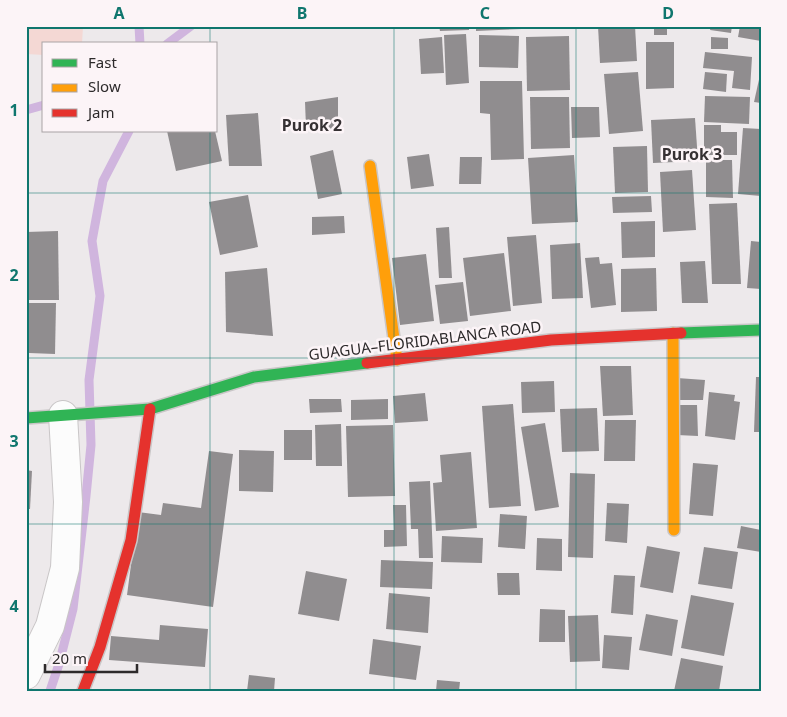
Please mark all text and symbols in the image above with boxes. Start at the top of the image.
text: A [113,2,125,24]
text: B [297,2,307,24]
text: C [480,2,490,24]
text: D [662,2,674,24]
legend [42,42,218,132]
text: Fast [88,52,117,72]
text: Slow [88,76,121,96]
text: 1 [9,99,19,121]
text: Jam [86,102,115,122]
district label: Purok 2 [282,114,342,136]
district label: Purok 3 [662,143,722,165]
text: 2 [9,264,19,286]
street label: GUAGUA–FLORIDABLANCA ROAD [307,316,542,364]
text: 3 [9,430,19,452]
text: 4 [9,595,19,617]
scale bar [45,642,138,674]
text: 20 m [52,648,87,668]

